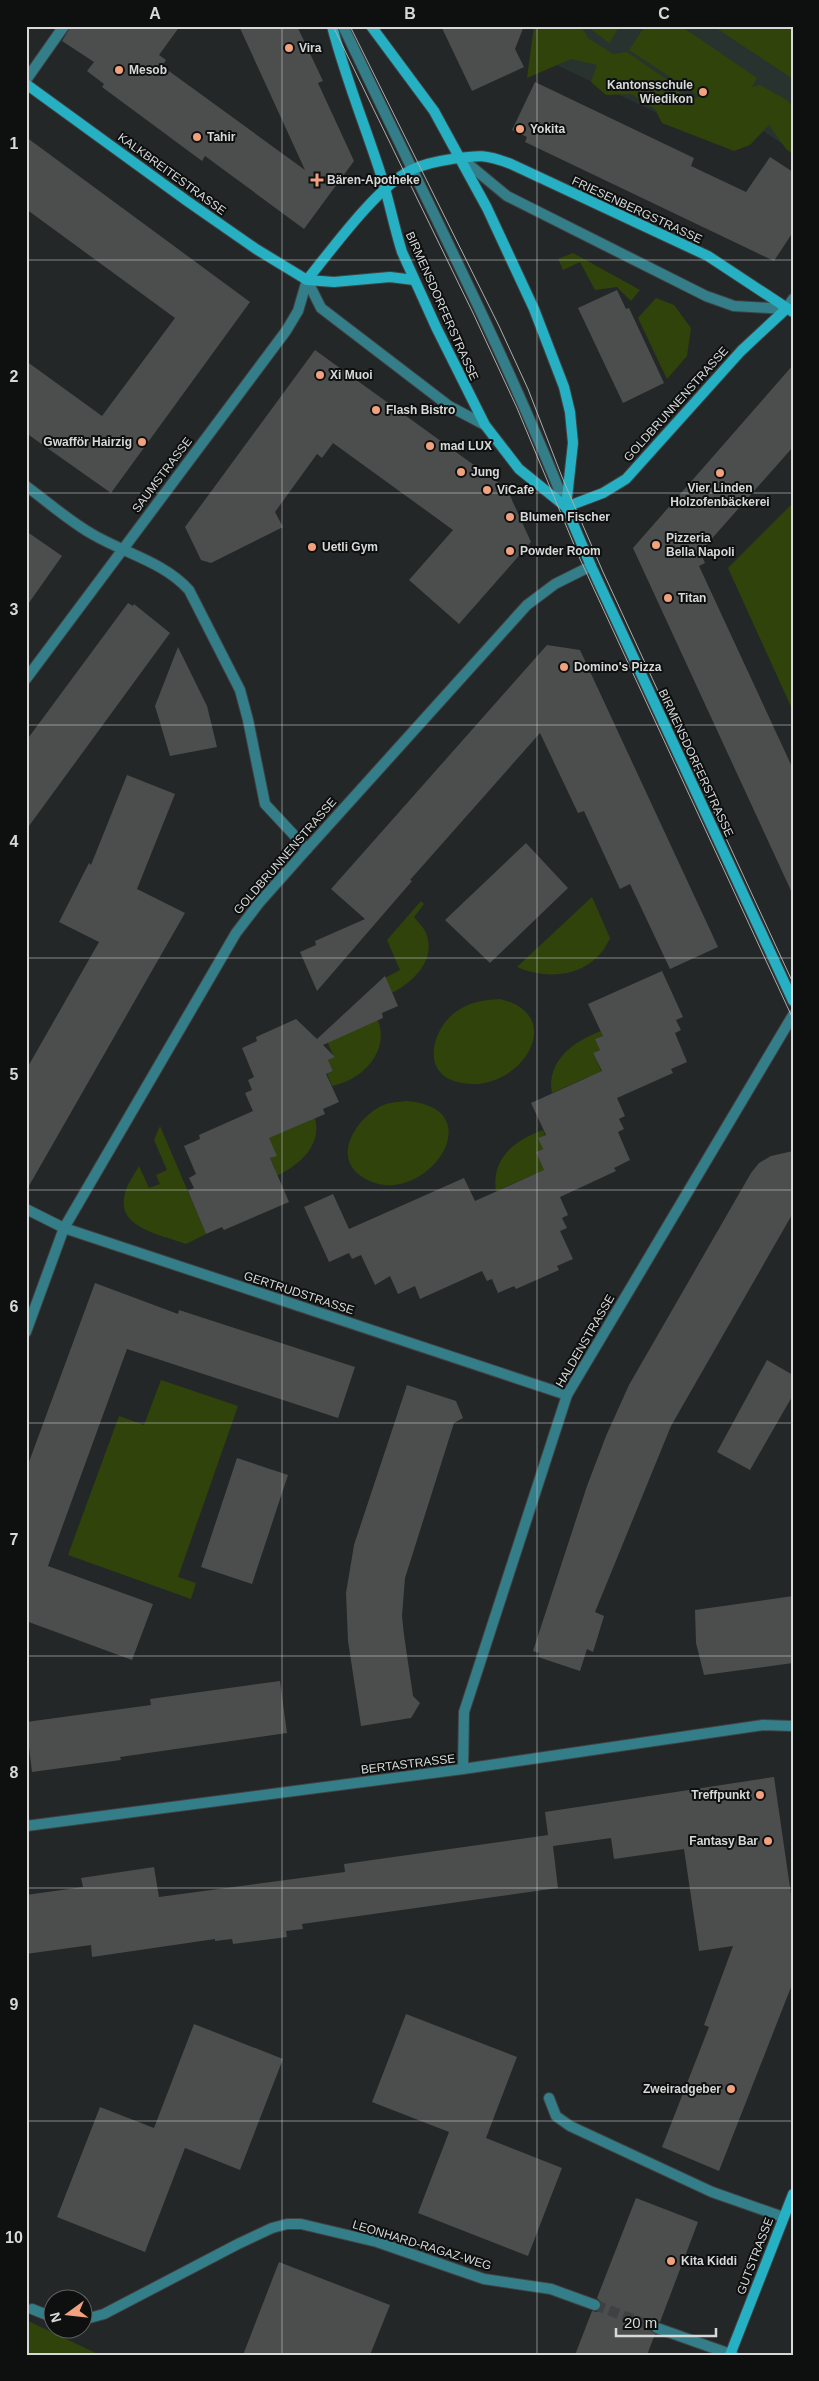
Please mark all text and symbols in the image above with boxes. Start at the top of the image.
text: A [149,5,161,22]
text: B [404,5,416,22]
text: C [658,5,670,22]
place label: Vira [299,41,322,55]
marker: Vira [283,42,295,54]
place label: Mesob [129,63,167,77]
marker: Mesob [113,64,125,76]
place label: Kantonsschule Wiedikon [607,78,693,106]
marker: Kantonsschule Wiedikon [697,86,709,98]
place label: Yokita [530,122,565,136]
marker: Yokita [514,123,526,135]
street label: KALKBREITESTRASSE [115,130,229,218]
place label: Tahir [207,130,236,144]
marker: Tahir [191,131,203,143]
text: 1 [10,135,19,152]
place label: Bären-Apotheke [327,173,420,187]
marker: Bären-Apotheke [311,174,323,186]
street label: FRIESENBERGSTRASSE [570,174,704,246]
street label: BIRMENSDORFERSTRASSE [403,229,481,383]
street label: GOLDBRUNNENSTRASSE [621,344,731,464]
text: 2 [10,368,19,385]
place label: Xi Muoi [330,368,373,382]
marker: Xi Muoi [314,369,326,381]
place label: Flash Bistro [386,403,455,417]
marker: Flash Bistro [370,404,382,416]
place label: Gwafför Hairzig [43,435,132,449]
street label: SAUMSTRASSE [129,435,195,515]
marker: Gwafför Hairzig [136,436,148,448]
place label: mad LUX [440,439,492,453]
marker: mad LUX [424,440,436,452]
place label: Jung [471,465,500,479]
marker: Jung [455,466,467,478]
marker: Vier Linden Holzofenbäckerei [714,467,726,479]
place label: Vier Linden Holzofenbäckerei [670,481,770,509]
place label: ViCafe [497,483,534,497]
marker: ViCafe [481,484,493,496]
place label: Blumen Fischer [520,510,610,524]
marker: Blumen Fischer [504,511,516,523]
place label: Pizzeria Bella Napoli [666,531,735,559]
marker: Pizzeria Bella Napoli [650,539,662,551]
place label: Uetli Gym [322,540,378,554]
marker: Uetli Gym [306,541,318,553]
place label: Powder Room [520,544,601,558]
marker: Powder Room [504,545,516,557]
place label: Titan [678,591,706,605]
marker: Titan [662,592,674,604]
text: 3 [10,601,19,618]
place label: Domino's Pizza [574,660,662,674]
marker: Domino's Pizza [558,661,570,673]
street label: BIRMENSDORFERSTRASSE [656,687,736,839]
street label: GOLDBRUNNENSTRASSE [231,795,339,917]
text: 4 [10,833,19,850]
text: 5 [10,1066,19,1083]
street label: GERTRUDSTRASSE [242,1269,356,1317]
street label: HALDENSTRASSE [553,1292,617,1390]
text: 6 [10,1298,19,1315]
text: 7 [10,1531,19,1548]
street label: BERTASTRASSE [360,1751,456,1777]
text: 8 [10,1764,19,1781]
place label: Treffpunkt [691,1788,750,1802]
marker: Treffpunkt [754,1789,766,1801]
place label: Fantasy Bar [689,1834,758,1848]
marker: Fantasy Bar [762,1835,774,1847]
text: 9 [10,1996,19,2013]
place label: Zweiradgeber [643,2082,721,2096]
marker: Zweiradgeber [725,2083,737,2095]
street label: GUTSTRASSE [734,2216,776,2296]
street label: LEONHARD-RAGAZ-WEG [351,2217,493,2273]
text: 10 [5,2229,23,2246]
place label: Kita Kiddi [681,2254,737,2268]
marker: Kita Kiddi [665,2255,677,2267]
north arrow [42,2288,92,2338]
scale bar [616,2306,716,2338]
text: N [46,2310,64,2324]
text: 20 m [624,2314,657,2331]

